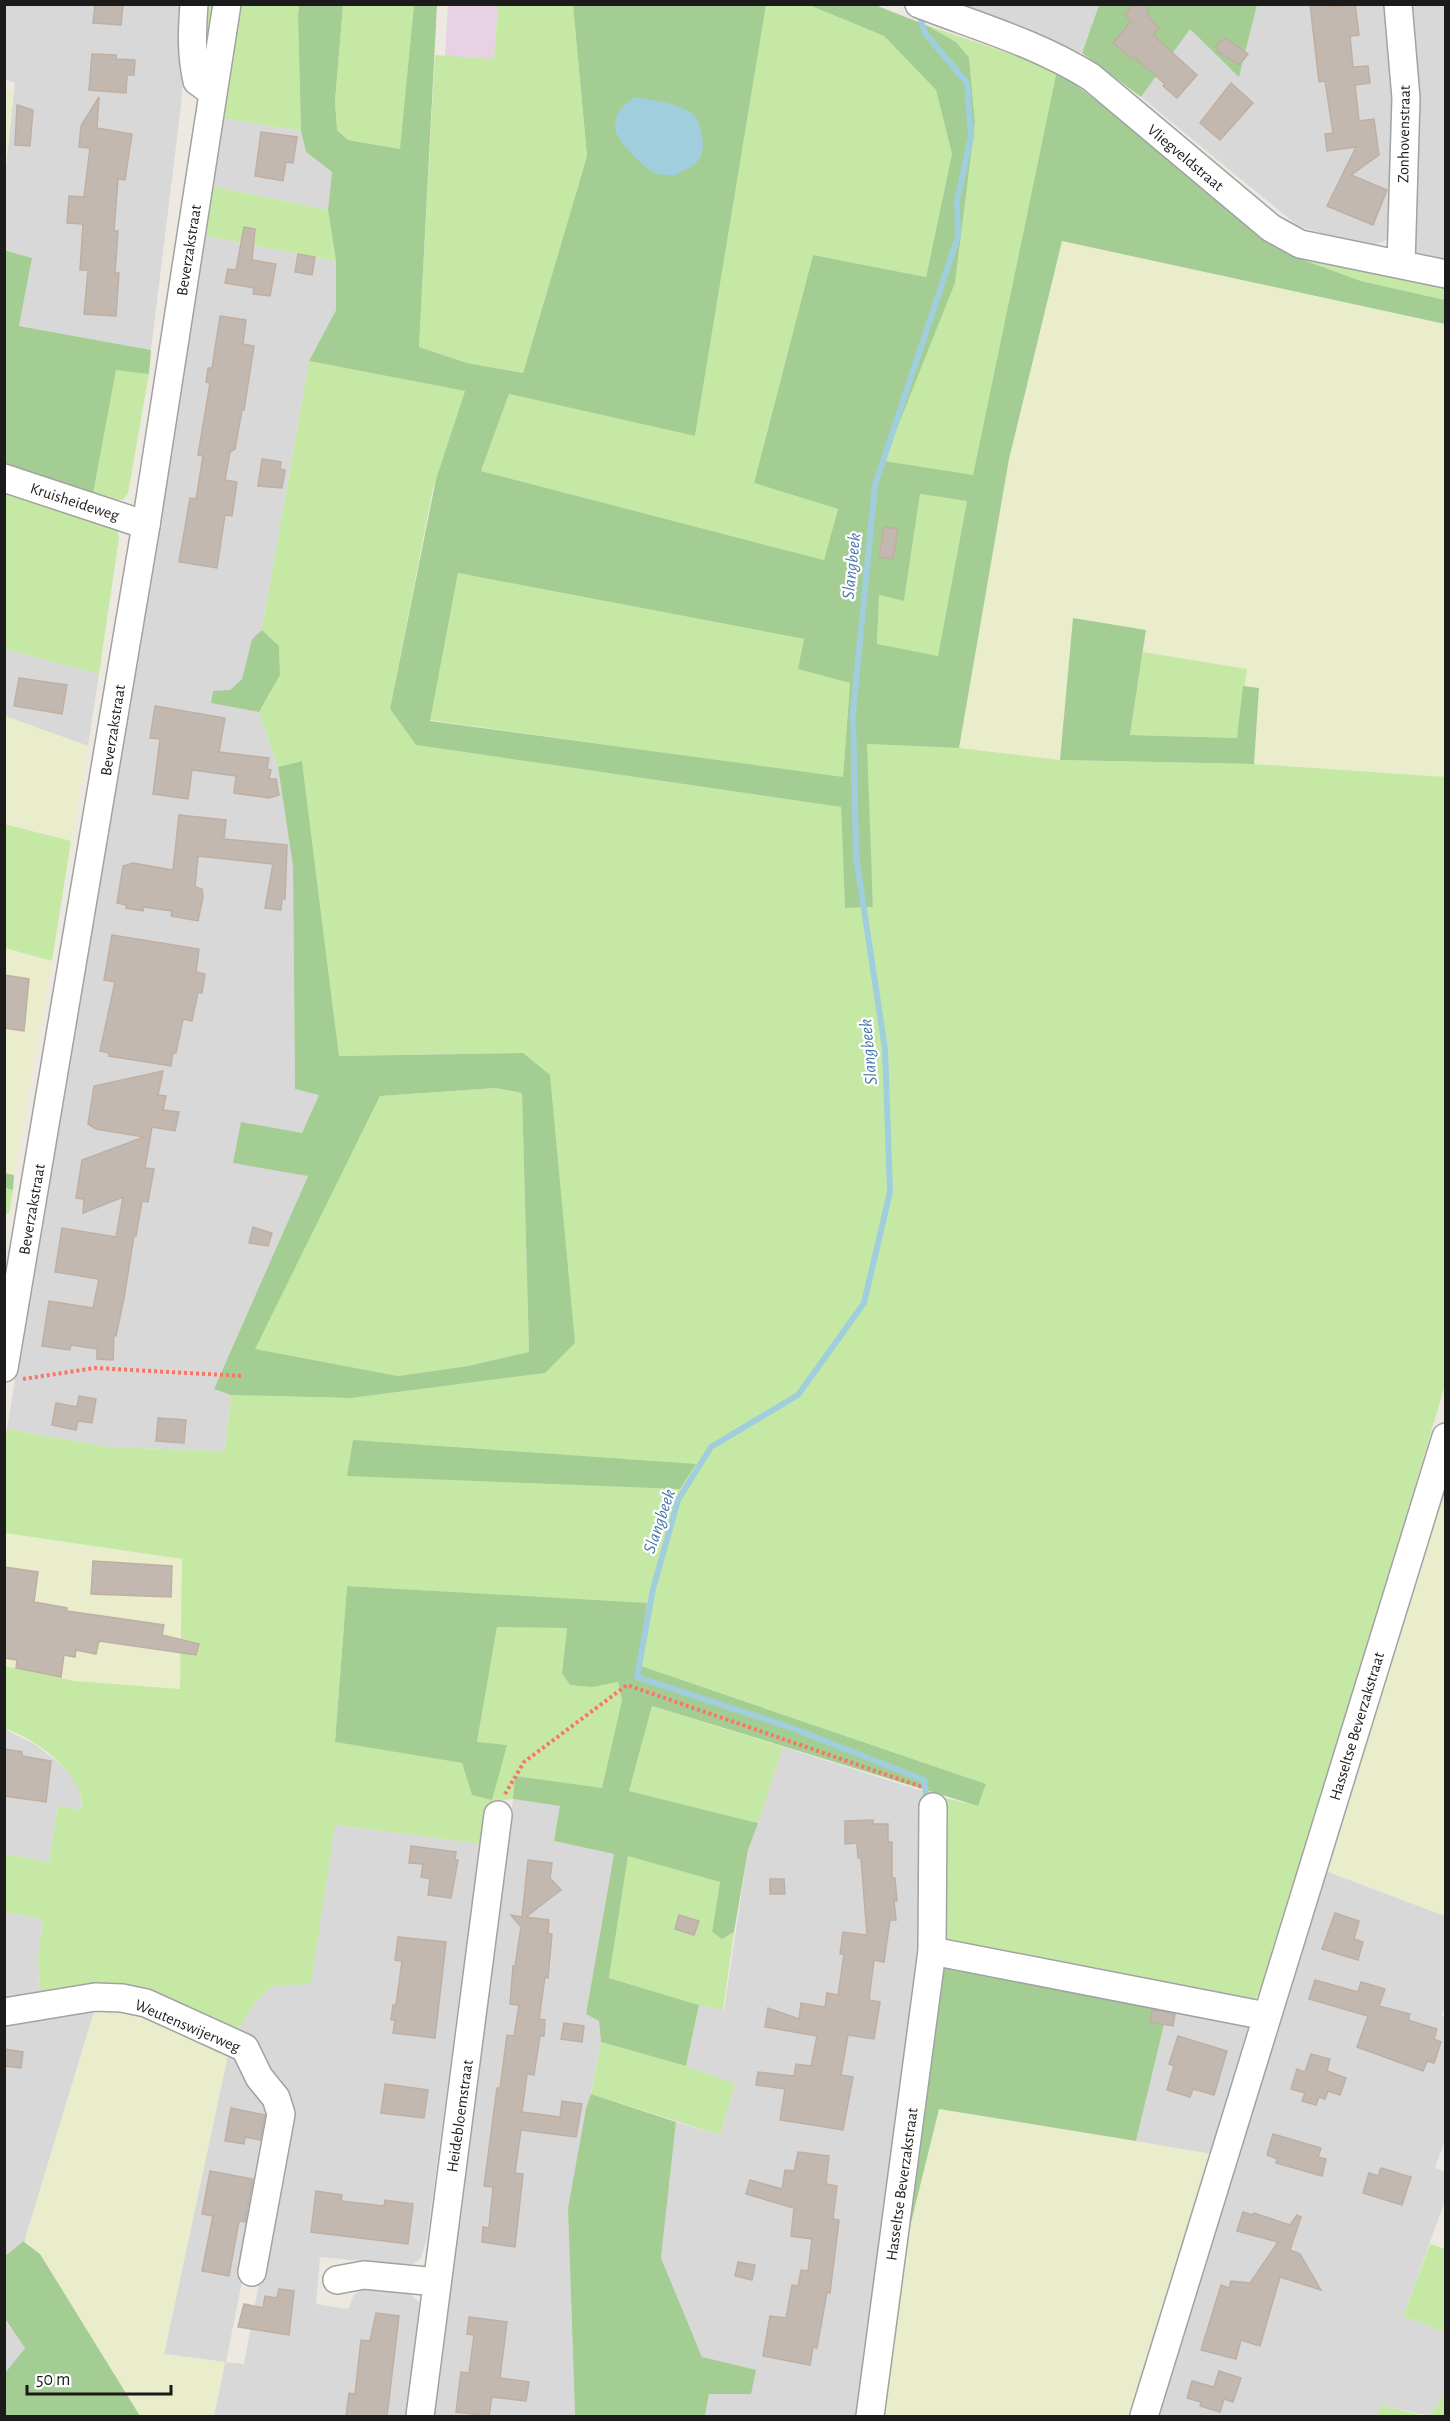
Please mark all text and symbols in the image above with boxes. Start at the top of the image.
street label: Zonhovenstraat [1395,85,1413,183]
street label: Vliegveldstraat [1144,121,1226,194]
street label: Beverzakstraat [174,203,204,297]
street label: Kruisheideweg [28,480,121,524]
water label: Slangbeek [840,532,864,600]
street label: Beverzakstraat [98,683,128,777]
water label: Slangbeek [857,1018,881,1086]
street label: Beverzakstraat [16,1162,48,1256]
water label: Slangbeek [641,1487,679,1556]
street label: Hasseltse Beverzakstraat [1327,1650,1387,1802]
street label: Weutenswijerweg [132,1997,243,2056]
street label: Heidebloemstraat [444,2059,476,2174]
street label: Hasseltse Beverzakstraat [883,2107,921,2262]
scale bar [27,2358,171,2396]
text: 50 m [36,2371,70,2389]

